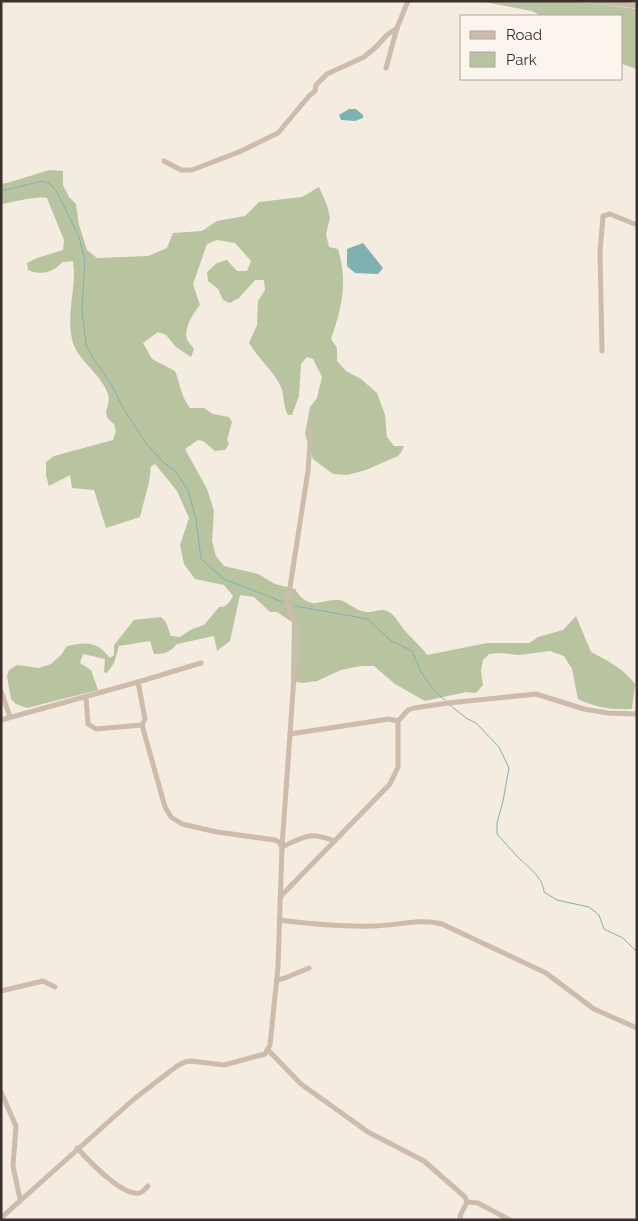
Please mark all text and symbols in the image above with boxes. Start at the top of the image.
legend [460,15,623,80]
text: Road [506,26,542,44]
text: Park [506,51,537,69]

